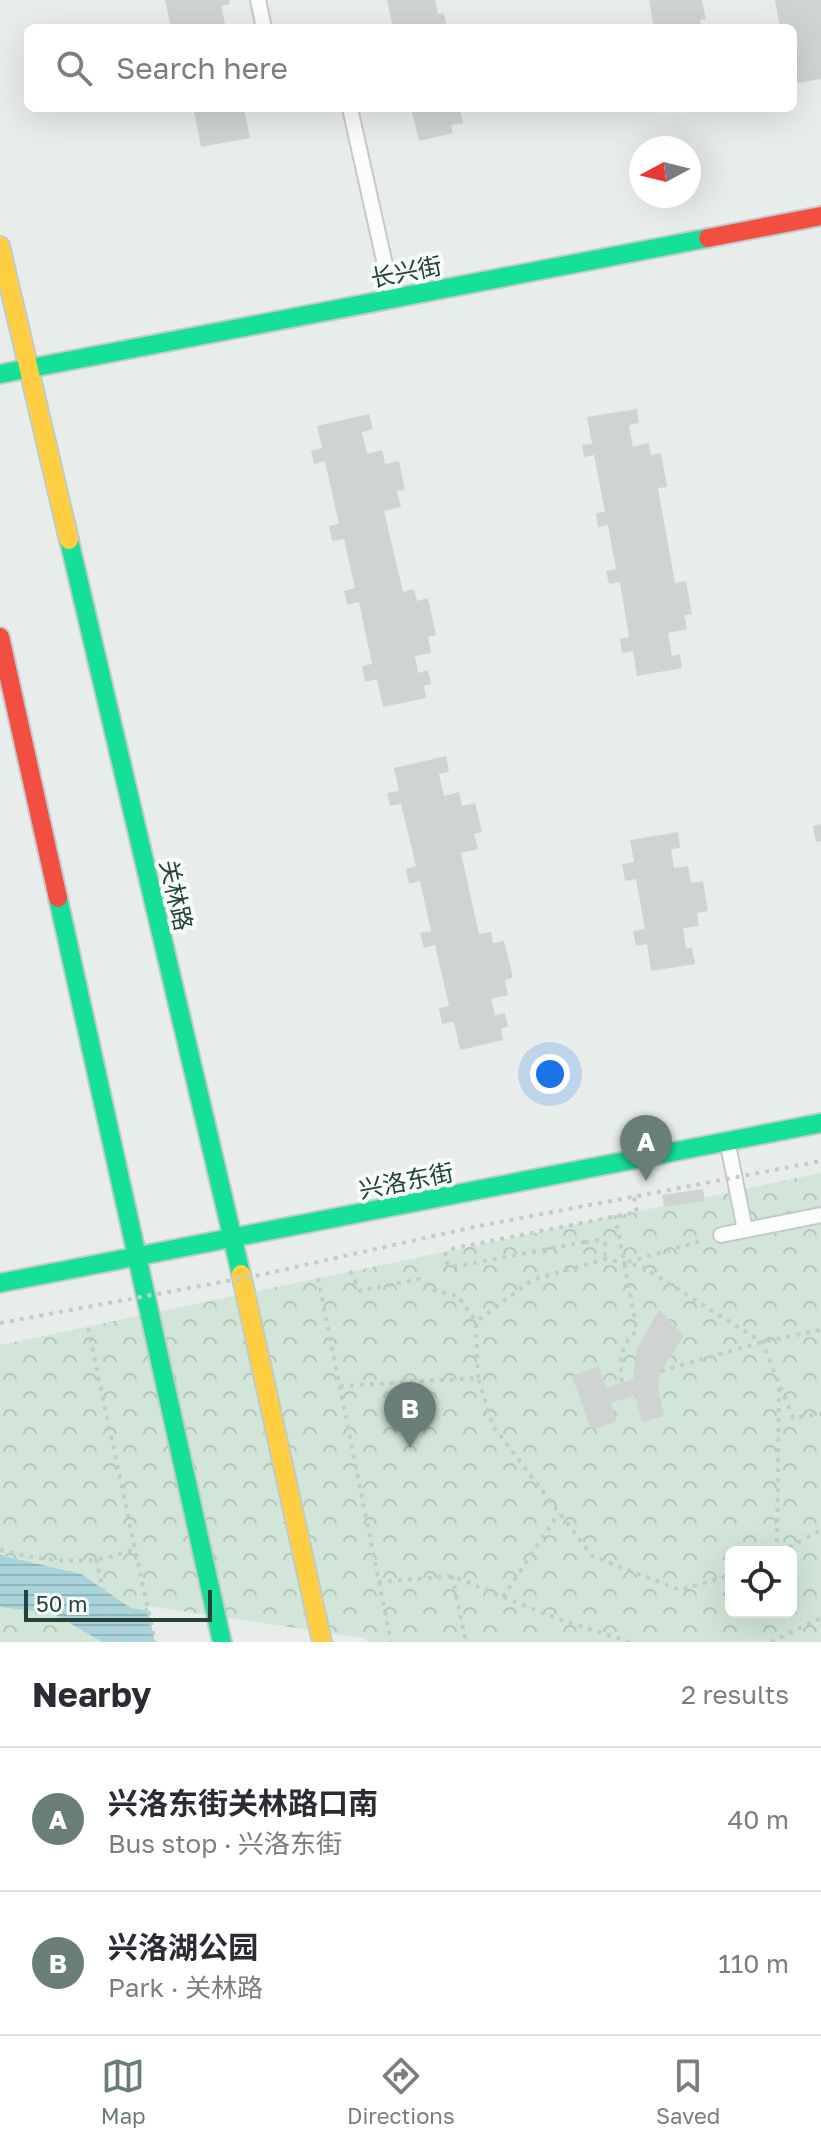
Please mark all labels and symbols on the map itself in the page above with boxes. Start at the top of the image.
north arrow [629,136,701,208]
street label: 长兴街 [368,250,444,292]
street label: 关林路 [155,857,199,933]
your location [530,1054,570,1094]
pin: A [620,1115,672,1181]
street label: 兴洛东街 [356,1157,456,1203]
pin: B [384,1382,436,1448]
scale bar [24,1586,212,1622]

